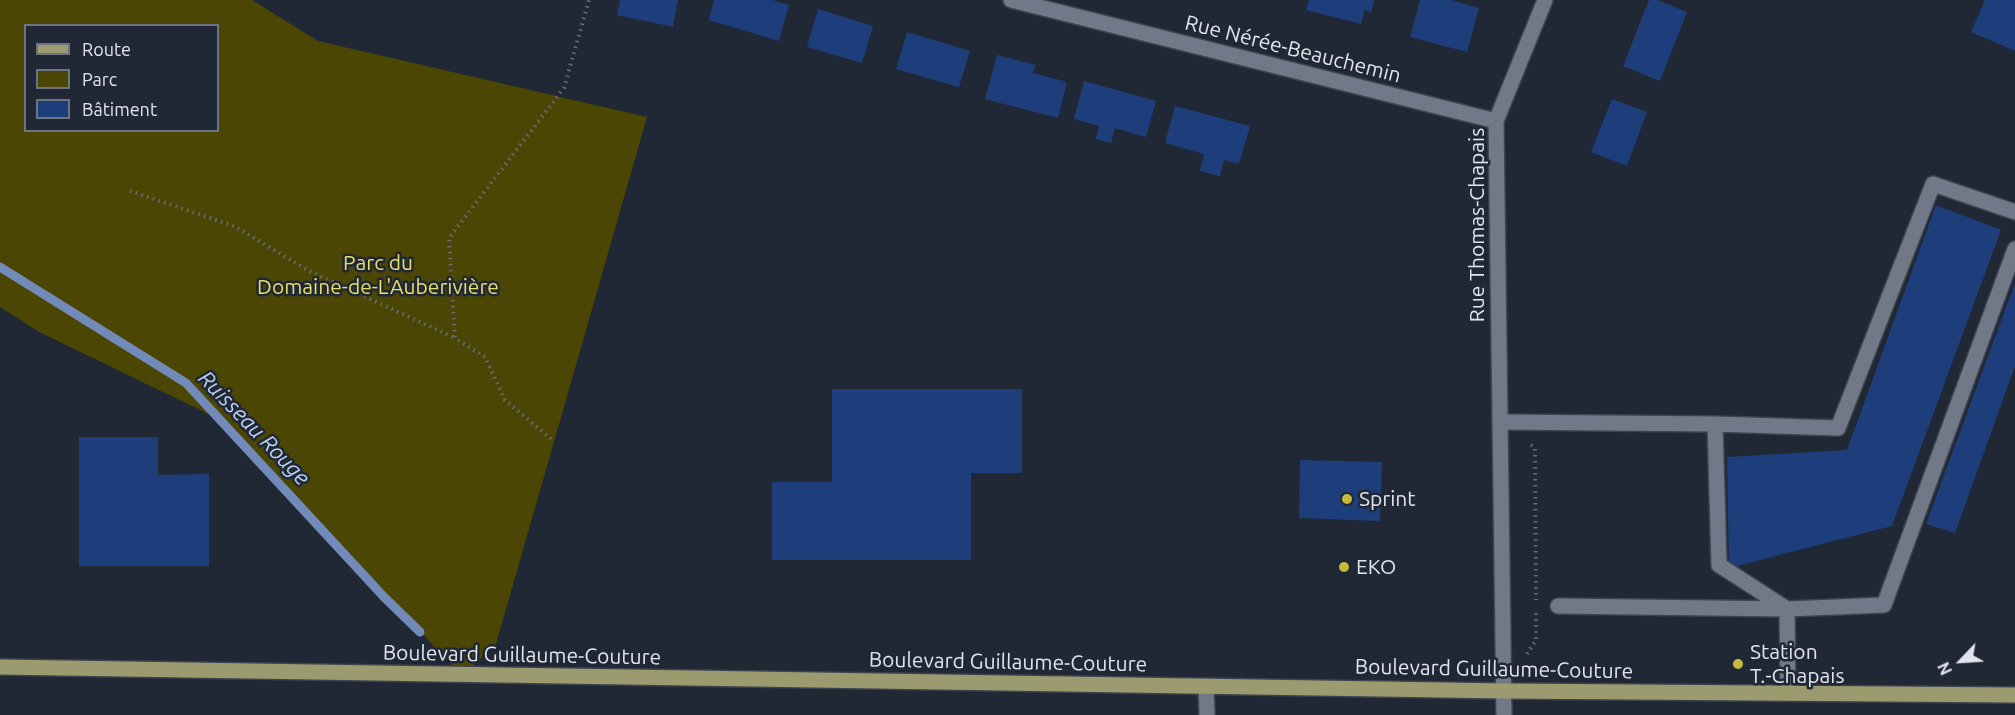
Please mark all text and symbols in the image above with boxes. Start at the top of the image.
street label: Rue Nérée-Beauchemin [1182,10,1404,88]
legend [24,24,219,132]
text: Route [82,39,131,59]
text: Parc [82,69,117,89]
text: Bâtiment [82,99,157,119]
street label: Rue Thomas-Chapais [1464,128,1490,322]
park label: Parc du Domaine-de-L'Auberivière [257,250,499,300]
water label: Ruisseau Rouge [193,365,315,491]
place label: Sprint [1359,486,1416,512]
marker: Sprint [1340,492,1354,506]
place label: EKO [1356,554,1396,580]
marker: EKO [1337,560,1351,574]
north arrow [1931,631,1991,691]
place label: Station T.-Chapais [1750,639,1845,689]
street label: Boulevard Guillaume-Couture [383,640,661,670]
street label: Boulevard Guillaume-Couture [869,647,1147,677]
street label: Boulevard Guillaume-Couture [1355,654,1633,684]
marker: Station T.-Chapais [1731,657,1745,671]
text: N [1934,659,1955,678]

